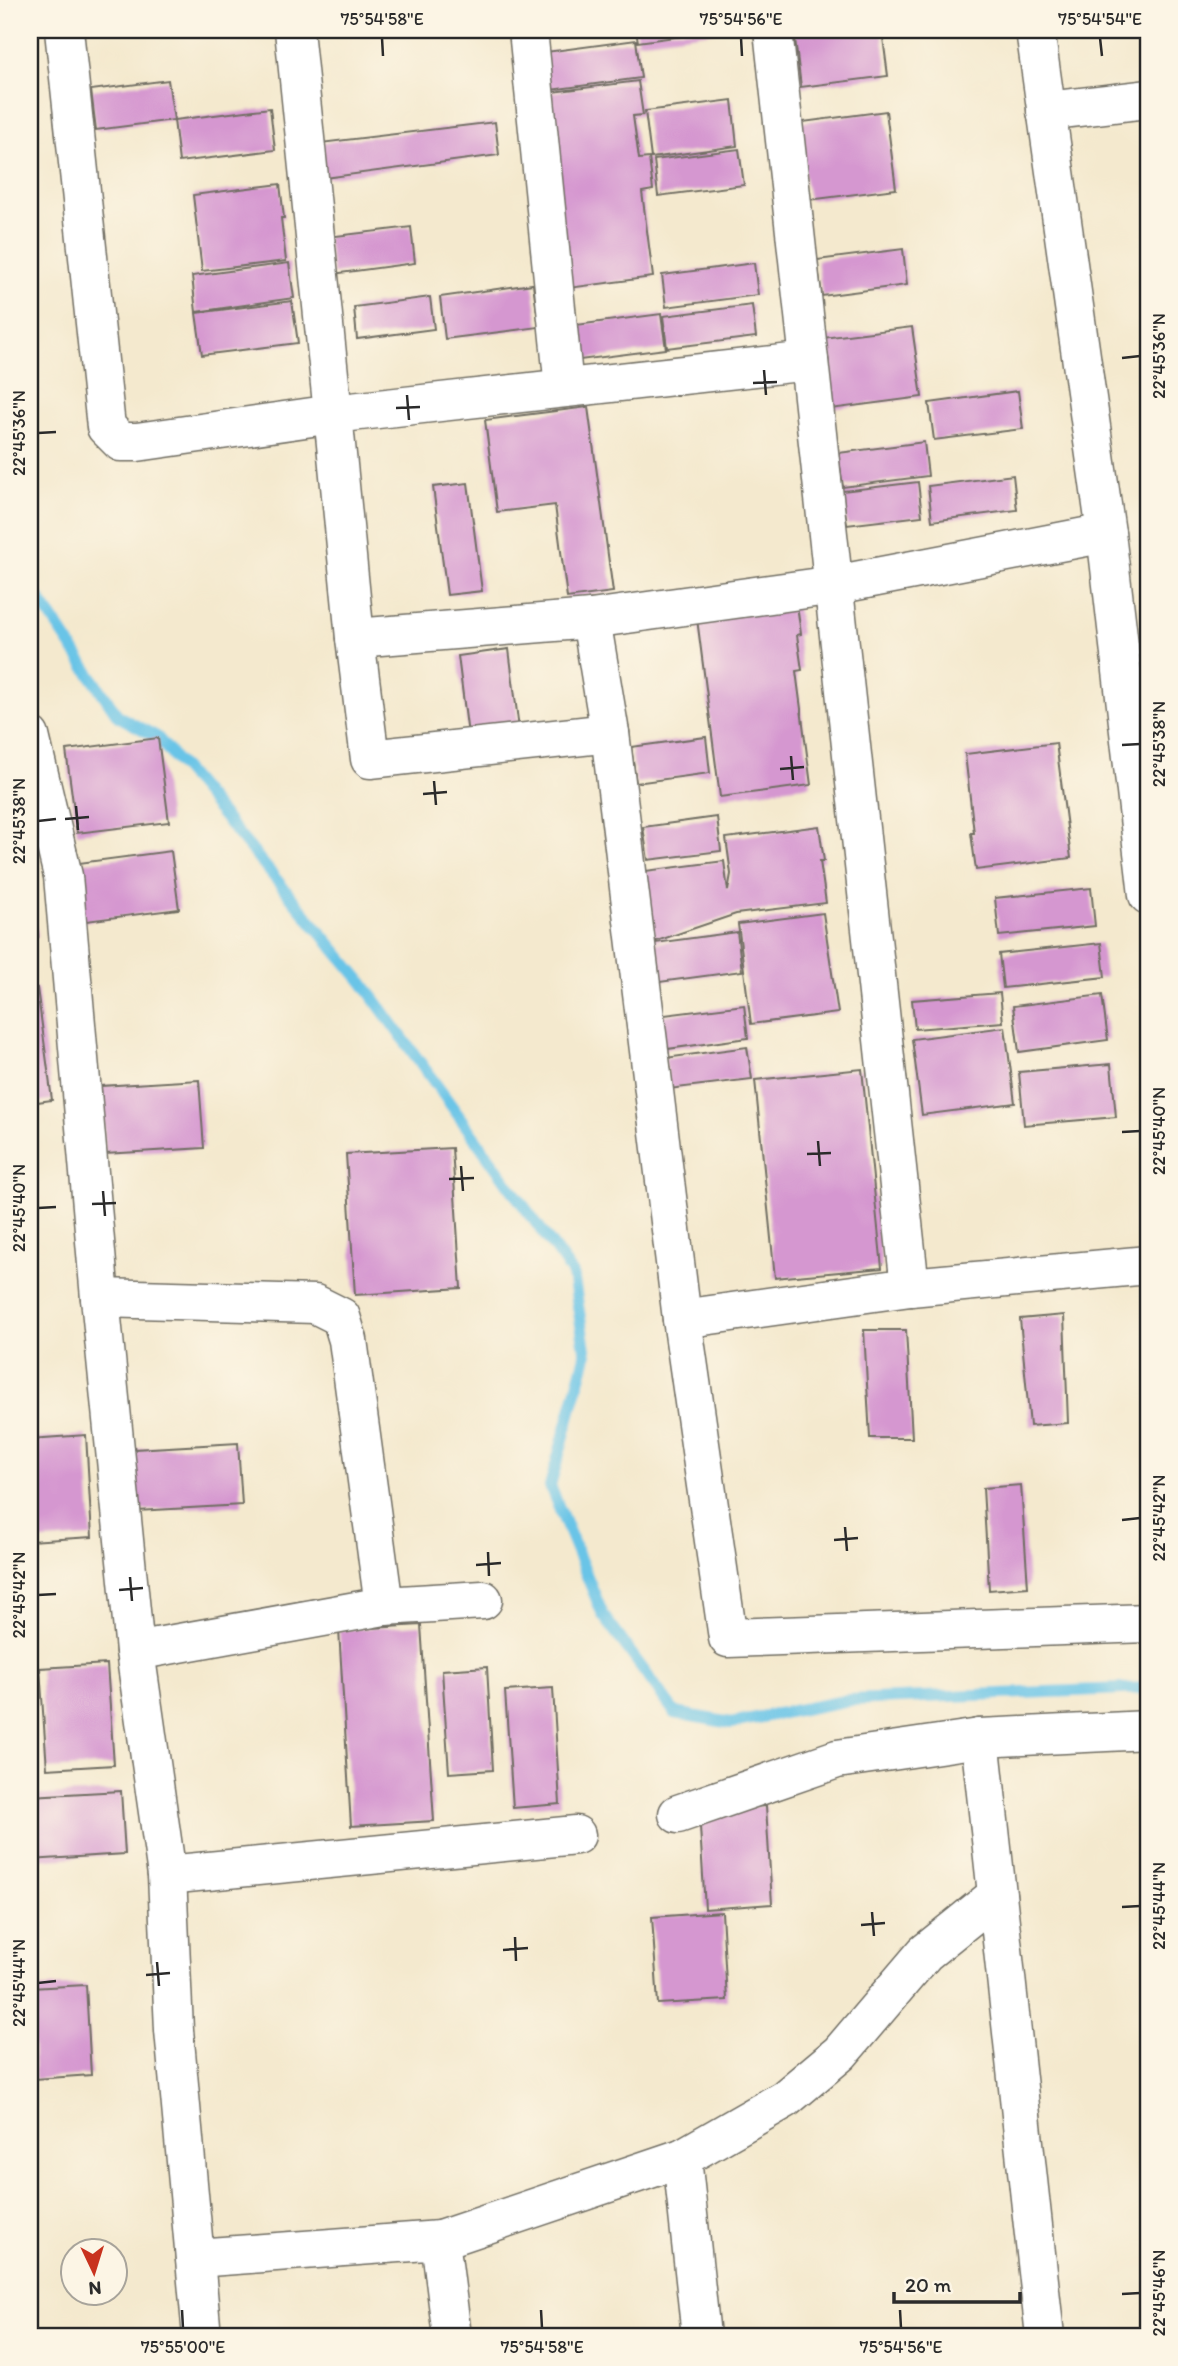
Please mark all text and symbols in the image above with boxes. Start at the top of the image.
text: 75°54'58"E [340,8,424,30]
text: 75°54'56"E [700,8,782,30]
text: 75°54'54"E [1058,8,1142,30]
text: 22°45'36"N [1148,313,1170,399]
text: 22°45'36"N [8,390,30,476]
text: 22°45'38"N [1148,701,1170,787]
text: 22°45'38"N [8,778,30,864]
text: 22°45'40"N [1148,1087,1170,1175]
text: 22°45'40"N [8,1164,30,1252]
text: 22°45'42"N [1148,1475,1170,1561]
text: 22°45'42"N [8,1552,30,1638]
text: 22°45'44"N [1148,1862,1170,1950]
text: 22°45'44"N [8,1939,30,2027]
north arrow [60,2236,130,2306]
text: 22°45'46"N [1148,2250,1170,2336]
scale bar [894,2261,1020,2305]
text: 20 m [905,2272,952,2297]
text: N [88,2277,102,2300]
text: 75°55'00"E [141,2336,225,2358]
text: 75°54'58"E [500,2336,584,2358]
text: 75°54'56"E [860,2336,942,2358]

